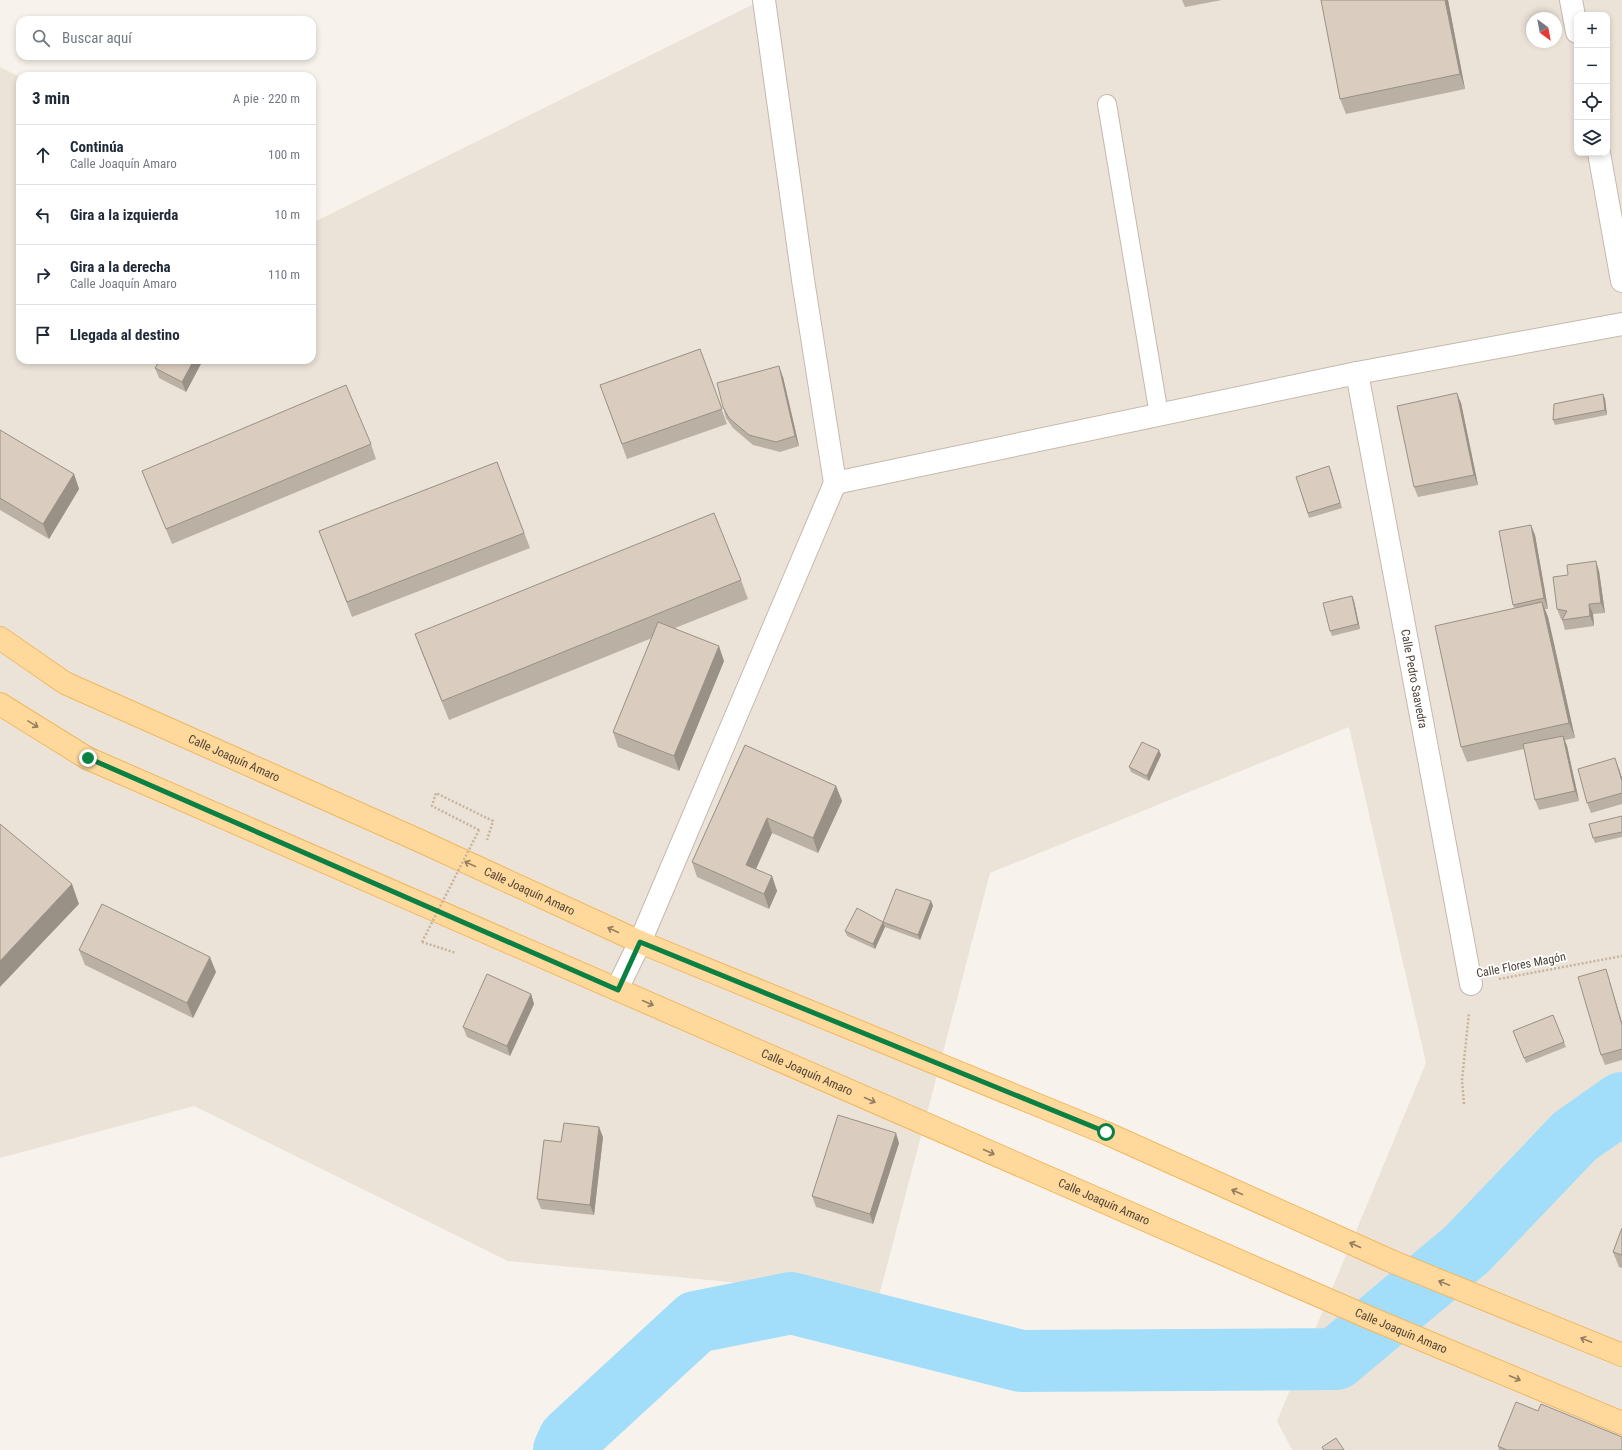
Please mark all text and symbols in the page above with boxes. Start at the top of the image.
north arrow [1526,12,1562,48]
map controls [1574,12,1610,156]
button: + [1574,12,1610,48]
search box [16,16,316,60]
icon: search [30,27,52,49]
text: Buscar aquí [62,29,132,47]
button: − [1574,48,1610,84]
button: locate [1574,84,1610,120]
text: 3 min [32,88,70,108]
text: A pie · 220 m [233,91,300,106]
button: layers [1574,120,1610,156]
text: Continúa [70,138,124,156]
icon: ahead [32,144,54,166]
text: 100 m [268,147,300,162]
text: Calle Joaquín Amaro [70,156,177,171]
icon: left [32,204,54,226]
text: Gira a la izquierda [70,206,178,224]
text: 10 m [274,207,300,222]
text: Gira a la derecha [70,258,171,276]
icon: right [32,264,54,286]
text: 110 m [268,267,300,282]
text: Calle Joaquín Amaro [70,276,177,291]
icon: arrive [32,324,54,346]
text: Llegada al destino [70,326,180,344]
street label: Calle Pedro Saavedra [1398,628,1430,730]
one-way arrow [27,721,39,729]
street label: Calle Joaquín Amaro [186,732,282,785]
route end [79,749,97,767]
one-way arrow [464,860,476,867]
street label: Calle Joaquín Amaro [482,864,577,918]
one-way arrow [608,926,620,933]
street label: Calle Flores Magón [1475,949,1567,981]
one-way arrow [642,1000,654,1007]
street label: Calle Joaquín Amaro [759,1046,855,1098]
one-way arrow [864,1097,876,1104]
route start [1097,1123,1115,1141]
one-way arrow [983,1149,995,1156]
street label: Calle Joaquín Amaro [1056,1176,1152,1228]
one-way arrow [1231,1187,1243,1195]
one-way arrow [1350,1241,1362,1248]
one-way arrow [1439,1278,1451,1286]
street label: Calle Joaquín Amaro [1353,1305,1449,1356]
one-way arrow [1580,1336,1592,1343]
one-way arrow [1508,1374,1520,1382]

